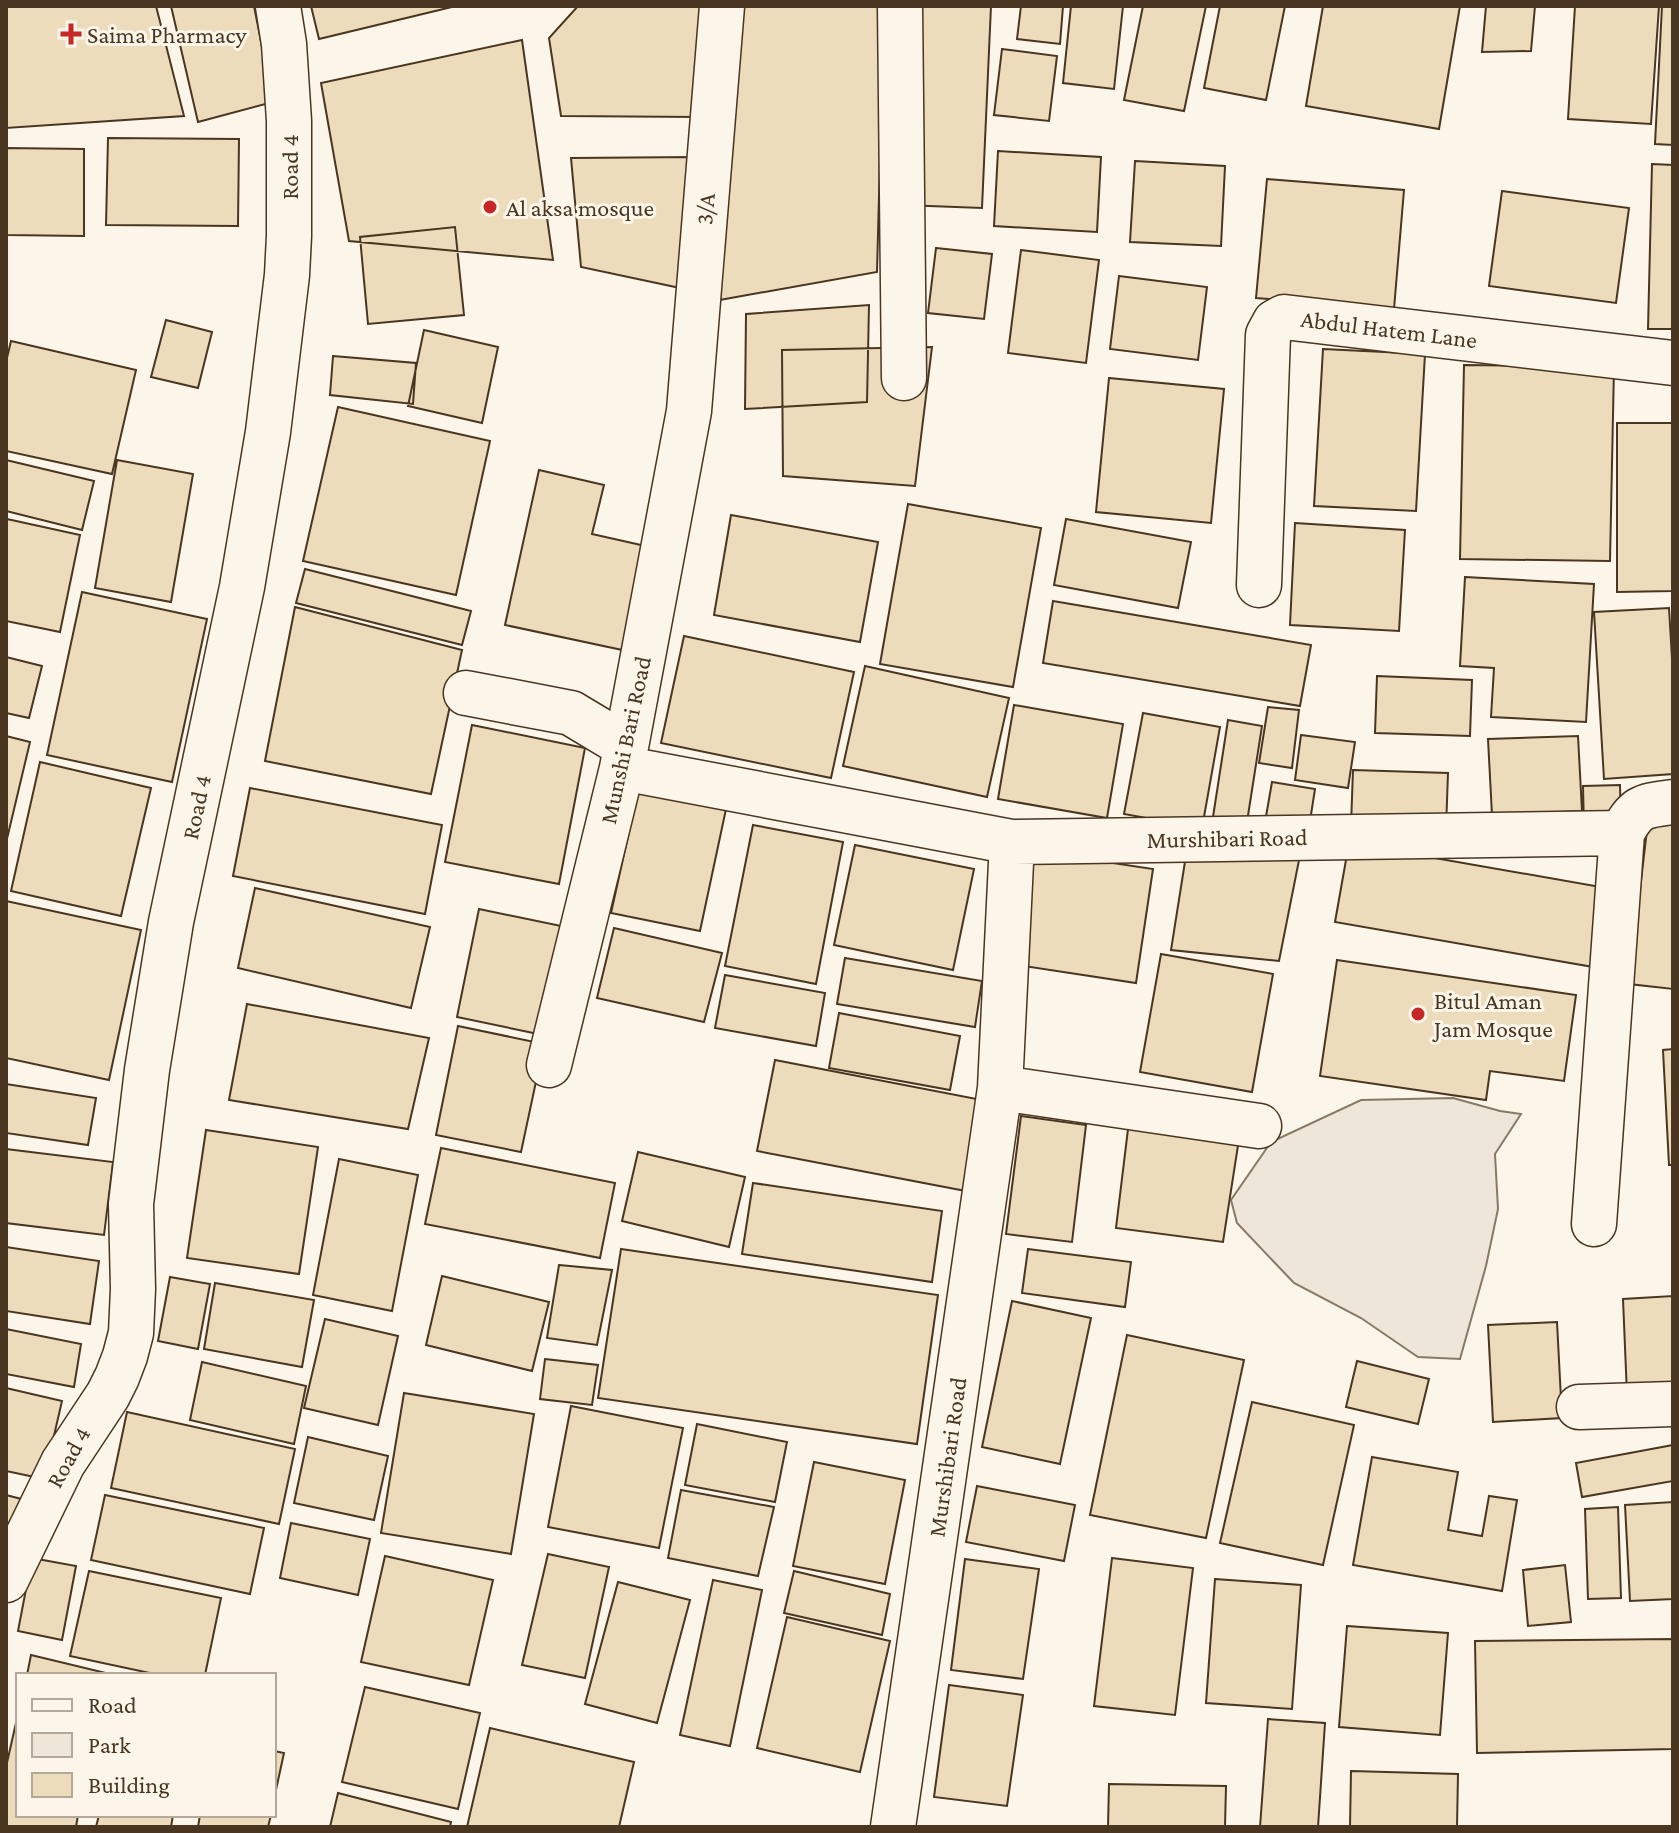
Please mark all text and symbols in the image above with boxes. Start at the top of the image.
place label: Saima Pharmacy [87,21,247,48]
marker: Saima Pharmacy [62,25,80,43]
street label: Road 4 [276,134,303,200]
street label: 3/A [690,192,720,226]
place label: Al aksa mosque [506,194,654,221]
marker: Al aksa mosque [481,198,499,216]
street label: Abdul Hatem Lane [1299,305,1479,353]
street label: Munshi Bari Road [594,653,656,826]
street label: Road 4 [176,772,216,842]
street label: Murshibari Road [1146,823,1308,853]
place label: Bitul Aman Jam Mosque [1432,987,1553,1042]
marker: Bitul Aman Jam Mosque [1409,1005,1427,1023]
street label: Murshibari Road [922,1375,972,1539]
street label: Road 4 [40,1422,96,1492]
legend [16,1673,276,1817]
text: Road [88,1691,137,1718]
text: Park [88,1731,131,1758]
text: Building [88,1771,170,1798]

